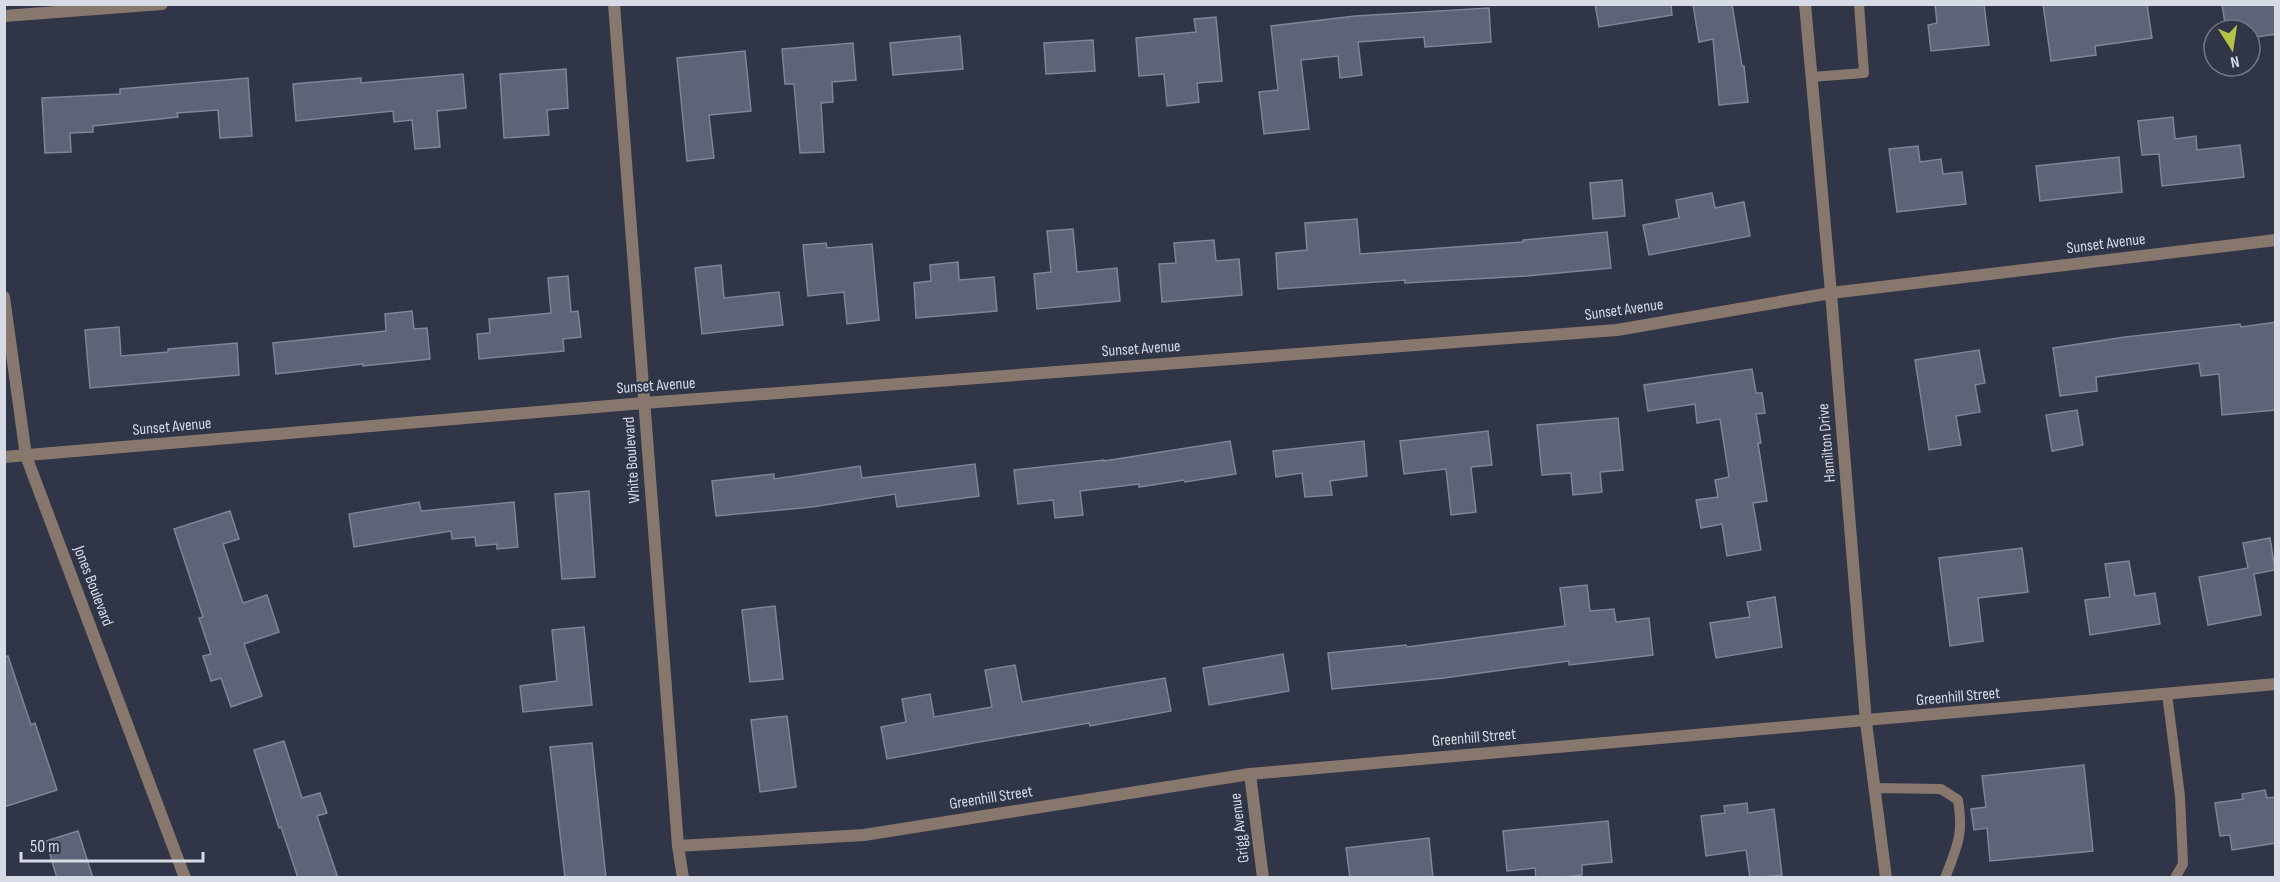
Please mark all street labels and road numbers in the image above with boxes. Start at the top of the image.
street label: Sunset Avenue [2066,230,2146,258]
street label: Sunset Avenue [1584,295,1664,325]
street label: Sunset Avenue [1101,337,1181,361]
street label: Sunset Avenue [616,374,696,398]
street label: Hamilton Drive [1814,403,1840,483]
street label: Sunset Avenue [132,414,212,440]
street label: White Boulevard [619,416,645,504]
street label: Jones Boulevard [69,542,117,629]
street label: Greenhill Street [1915,684,2001,710]
street label: Greenhill Street [1431,725,1517,751]
street label: Greenhill Street [948,782,1034,814]
street label: Grigg Avenue [1226,792,1254,864]

